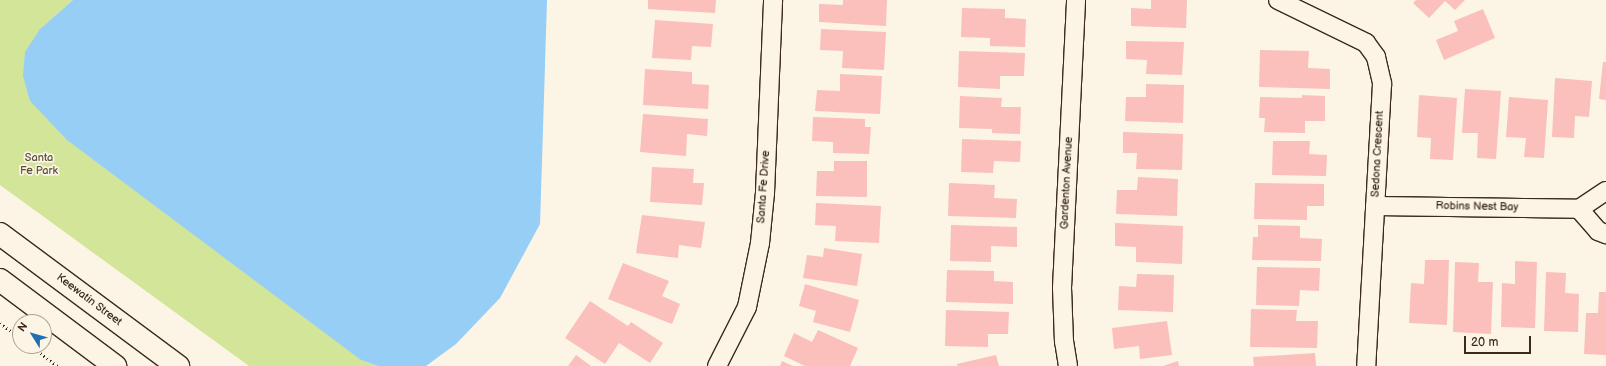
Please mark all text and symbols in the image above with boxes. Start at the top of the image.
street label: Sedona Crescent [1369,110,1387,198]
street label: Gardenton Avenue [1058,136,1076,230]
street label: Santa Fe Drive [755,150,773,224]
park label: Santa Fe Park [20,152,58,178]
street label: Robins Nest Bay [1436,200,1518,214]
street label: Keewatin Street [54,271,124,329]
north arrow [12,314,52,354]
text: N [15,320,30,334]
scale bar [1466,328,1533,354]
text: 20 m [1471,335,1498,350]

